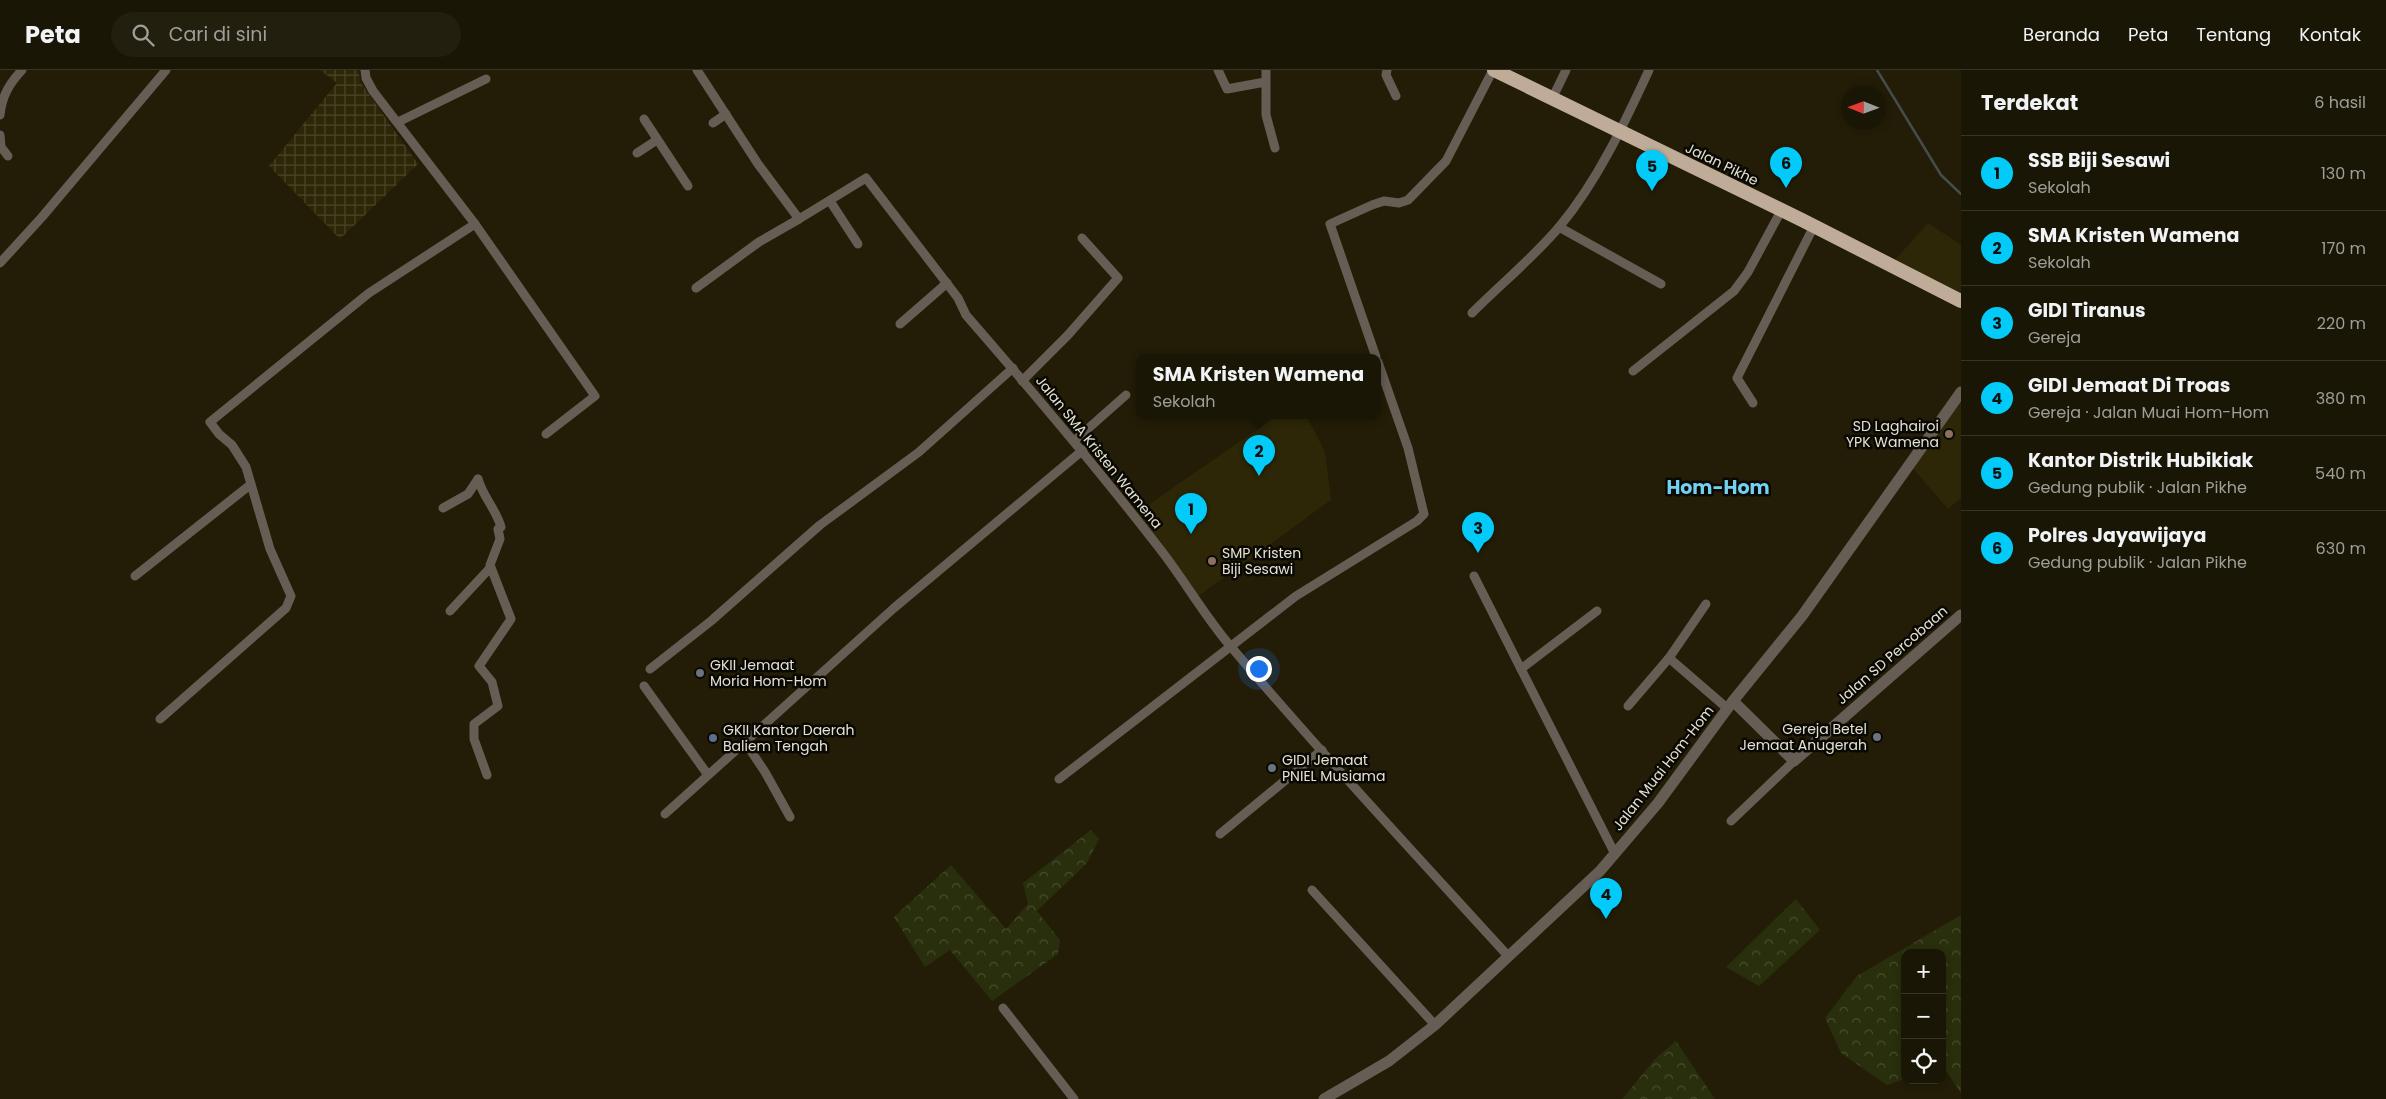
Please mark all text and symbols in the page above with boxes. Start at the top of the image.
search box [111,12,461,57]
text: Peta [25,18,81,51]
icon: search [129,21,157,49]
text: Cari di sini [169,21,267,48]
text: Beranda [2023,22,2100,47]
text: Peta [2128,22,2168,47]
text: Tentang [2196,22,2271,47]
text: Kontak [2299,22,2361,47]
north arrow [1841,85,1886,130]
text: Terdekat [1981,88,2078,117]
text: 6 hasil [2314,91,2366,114]
street label: Jalan Pikhe [1682,138,1762,190]
pin: 6 [1770,147,1802,188]
text: SSB Biji Sesawi [2028,147,2170,174]
pin: 5 [1636,150,1668,191]
text: 1 [1994,162,2000,185]
text: 130 m [2321,162,2366,185]
text: Sekolah [2028,176,2091,199]
text: SMA Kristen Wamena [2028,222,2239,249]
text: 2 [1992,237,2002,260]
text: 170 m [2321,237,2366,260]
text: Sekolah [2028,251,2091,274]
text: GIDI Tiranus [2028,297,2146,324]
text: 3 [1992,312,2002,335]
text: 220 m [2317,312,2366,335]
text: Gereja [2028,326,2081,349]
popup [1136,354,1381,419]
text: SMA Kristen Wamena [1153,361,1364,388]
street label: Jalan SMA Kristen Wamena [1031,371,1167,533]
text: GIDI Jemaat Di Troas [2028,372,2230,399]
text: 4 [1992,387,2002,410]
text: 380 m [2316,387,2366,410]
text: Sekolah [1153,390,1216,413]
text: Gereja · Jalan Muai Hom-Hom [2028,401,2269,424]
place label: SD Laghairoi YPK Wamena [1846,416,1939,452]
marker: SD Laghairoi YPK Wamena [1943,428,1955,440]
pin: 2 [1243,435,1275,476]
text: Kantor Distrik Hubikiak [2028,447,2253,474]
text: 5 [1992,462,2002,485]
text: 540 m [2315,462,2366,485]
district label: Hom-Hom [1666,474,1770,501]
text: Gedung publik · Jalan Pikhe [2028,476,2247,499]
pin: 1 [1175,493,1207,534]
pin: 3 [1462,512,1494,553]
text: Polres Jayawijaya [2028,522,2206,549]
text: 6 [1992,537,2002,560]
text: 630 m [2316,537,2366,560]
place label: SMP Kristen Biji Sesawi [1222,543,1301,579]
text: Gedung publik · Jalan Pikhe [2028,551,2247,574]
marker: SMP Kristen Biji Sesawi [1206,555,1218,567]
street label: Jalan SD Percobaan [1832,601,1952,709]
place label: GKII Jemaat Moria Hom-Hom [710,655,827,691]
your location [1246,656,1272,682]
marker: GKII Jemaat Moria Hom-Hom [694,667,706,679]
street label: Jalan Muai Hom-Hom [1608,701,1718,835]
place label: Gereja Betel Jemaat Anugerah [1740,719,1867,755]
place label: GKII Kantor Daerah Baliem Tengah [723,720,854,756]
marker: Gereja Betel Jemaat Anugerah [1871,731,1883,743]
marker: GKII Kantor Daerah Baliem Tengah [707,732,719,744]
place label: GIDI Jemaat PNIEL Musiama [1282,750,1385,786]
marker: GIDI Jemaat PNIEL Musiama [1266,762,1278,774]
pin: 4 [1590,878,1622,919]
map controls [1901,949,1946,1084]
button: + [1901,949,1946,994]
button: − [1901,994,1946,1039]
button: locate [1901,1039,1946,1084]

